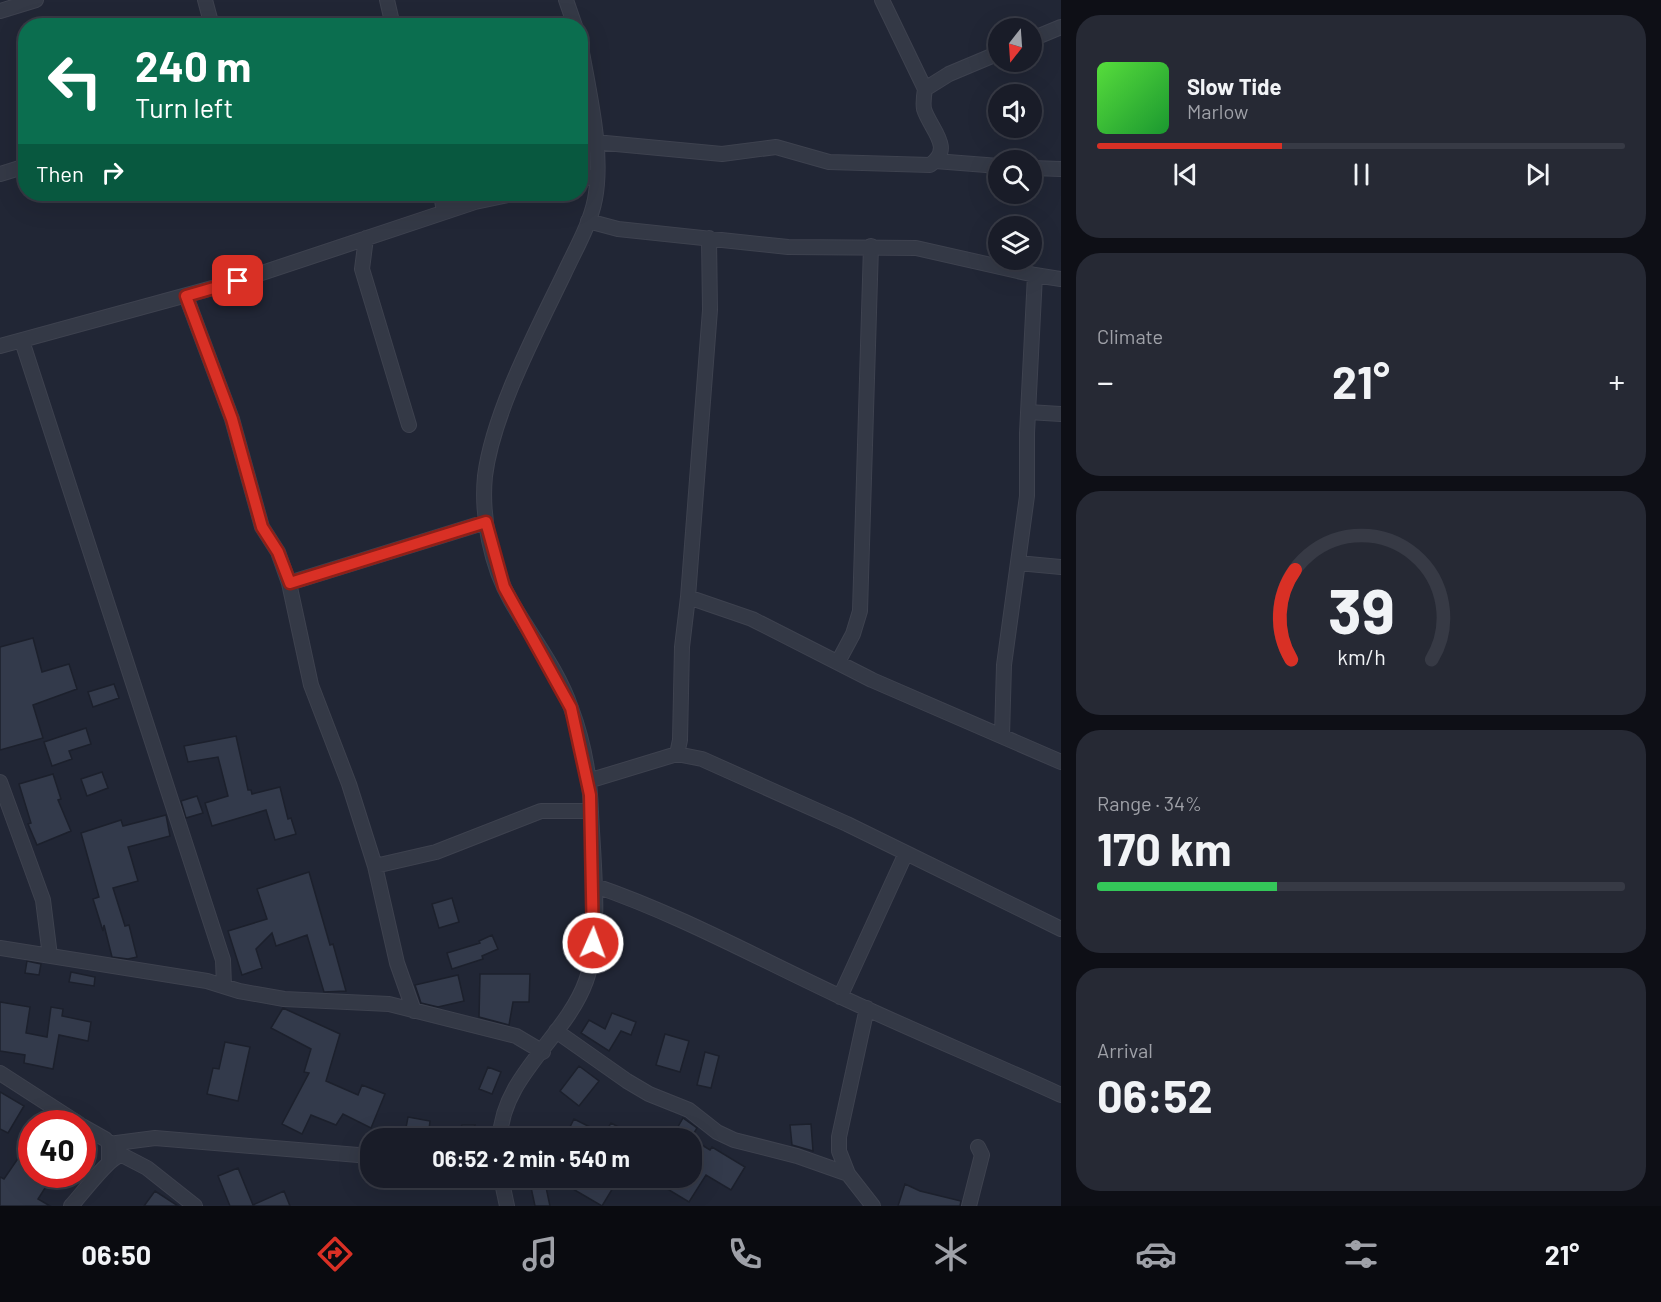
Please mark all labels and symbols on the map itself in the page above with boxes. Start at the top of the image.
north arrow [988,18,1042,72]
pin [212,255,263,306]
position arrow [561,911,625,975]
speed limit sign: 40 [18,1110,96,1188]

